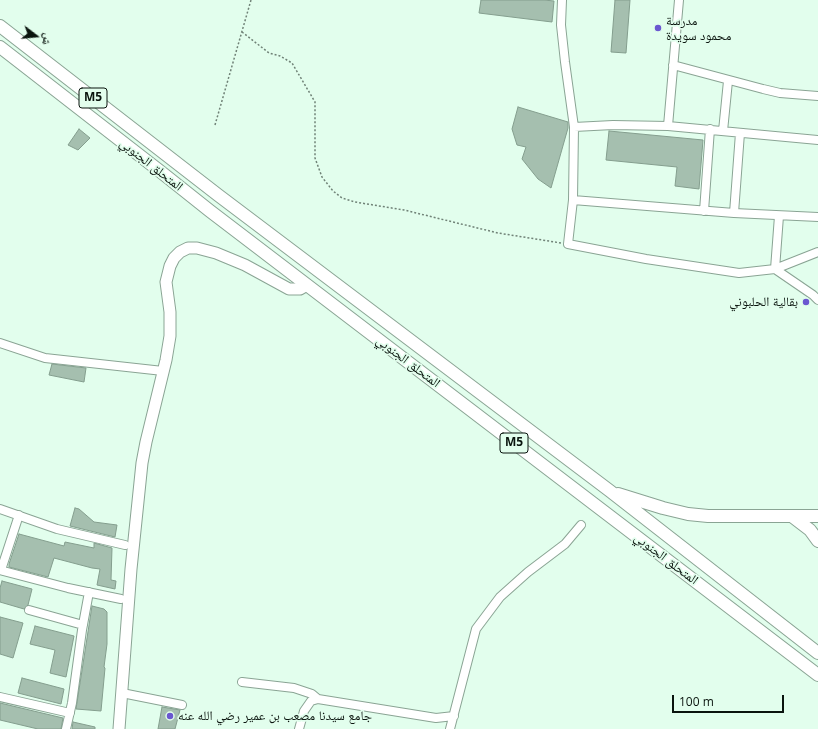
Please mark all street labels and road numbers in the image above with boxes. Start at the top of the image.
road number: M5 [79,88,107,108]
street label: المتحلق الجنوبي [116,135,186,195]
street label: المتحلق الجنوبي [373,333,443,391]
road number: M5 [500,433,528,453]
street label: المتحلق الجنوبي [631,530,701,588]

